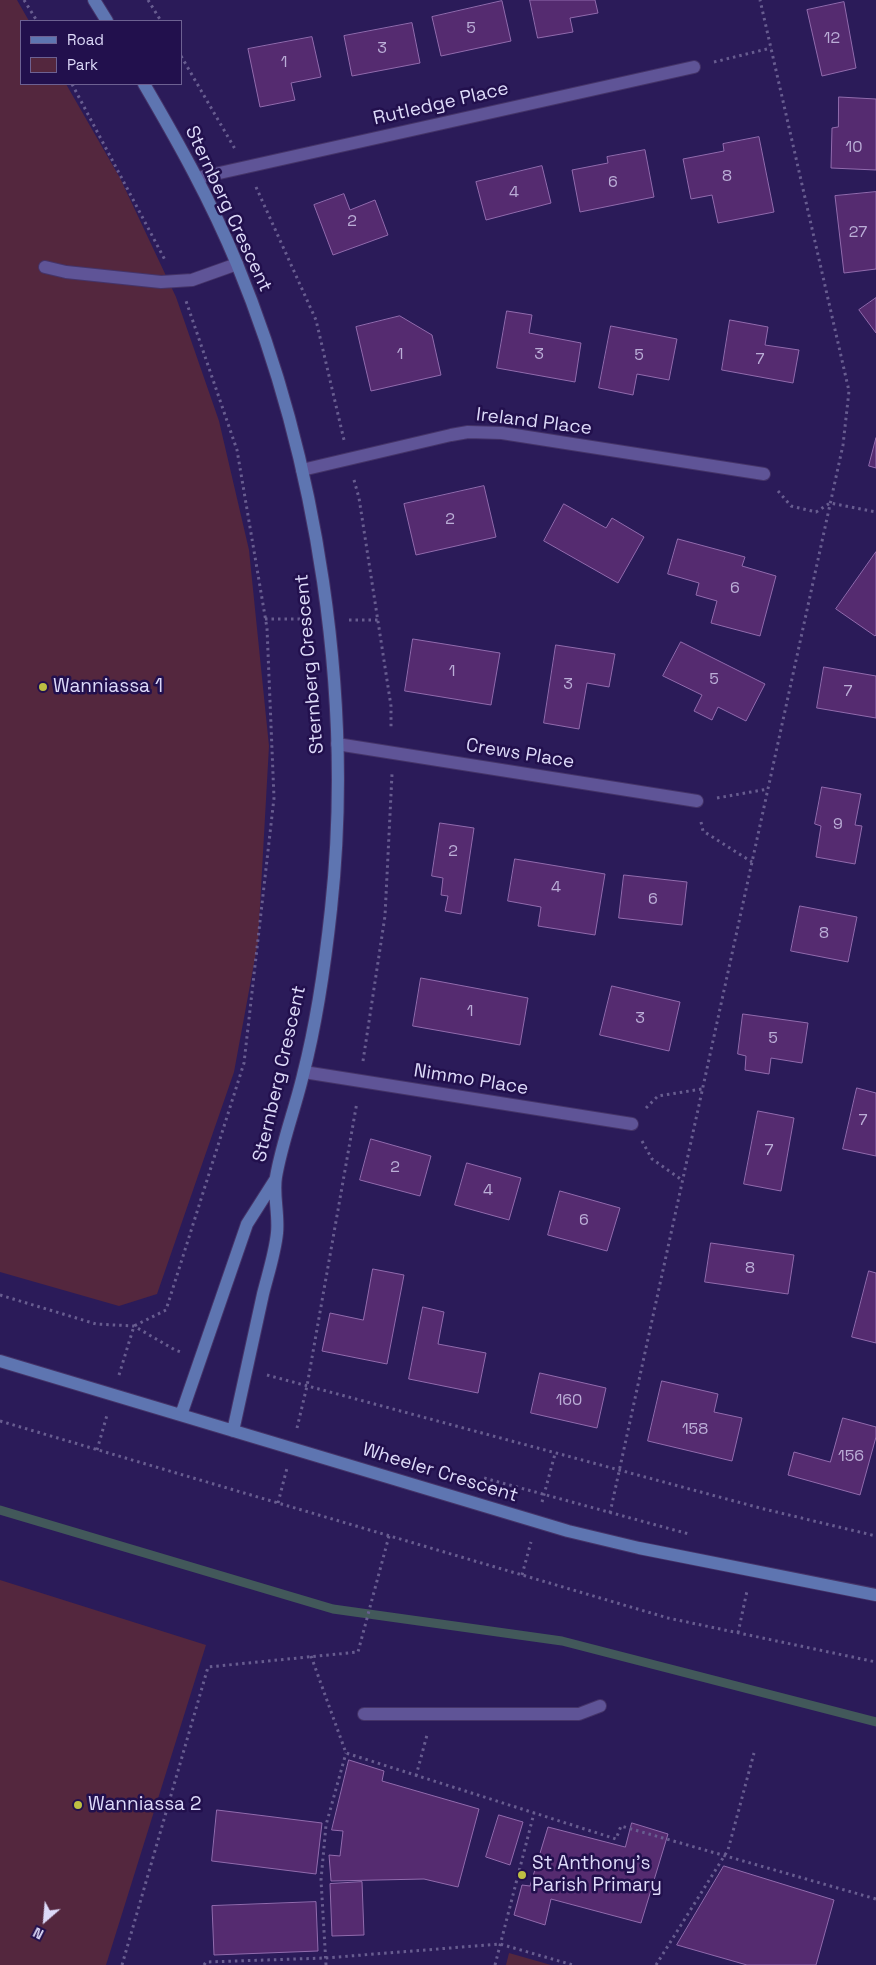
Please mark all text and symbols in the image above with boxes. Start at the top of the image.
house number: 5 [466,19,476,39]
legend [20,20,182,85]
house number: 12 [824,29,840,49]
text: Road [67,30,104,49]
house number: 3 [377,39,387,59]
house number: 1 [281,53,287,73]
text: Park [67,55,98,74]
street label: Rutledge Place [371,77,511,131]
street label: Sternberg Crescent [180,122,276,296]
house number: 10 [846,138,862,158]
house number: 8 [722,167,732,187]
house number: 6 [608,173,618,193]
house number: 4 [509,183,519,203]
house number: 2 [347,212,357,232]
house number: 27 [849,223,867,243]
house number: 1 [397,345,403,365]
house number: 3 [534,345,544,365]
house number: 5 [634,346,644,366]
house number: 7 [755,350,765,370]
street label: Ireland Place [475,404,593,440]
house number: 2 [445,510,455,530]
street label: Sternberg Crescent [291,573,329,755]
house number: 6 [730,579,740,599]
house number: 1 [449,662,455,682]
house number: 5 [709,670,719,690]
house number: 3 [563,675,573,695]
place label: Wanniassa 1 [53,676,163,698]
marker: Wanniassa 1 [37,681,49,693]
house number: 7 [843,682,853,702]
street label: Crews Place [464,734,576,774]
house number: 9 [833,815,843,835]
house number: 2 [448,842,458,862]
house number: 4 [551,878,561,898]
house number: 6 [648,890,658,910]
house number: 8 [819,924,829,944]
street label: Sternberg Crescent [249,983,311,1165]
house number: 1 [467,1002,473,1022]
house number: 3 [635,1009,645,1029]
house number: 5 [768,1029,778,1049]
street label: Nimmo Place [412,1060,530,1100]
house number: 7 [858,1111,868,1131]
house number: 7 [764,1141,774,1161]
house number: 2 [390,1158,400,1178]
house number: 4 [483,1181,493,1201]
house number: 6 [579,1211,589,1231]
house number: 8 [745,1259,755,1279]
house number: 160 [556,1391,582,1411]
house number: 158 [682,1420,708,1440]
street label: Wheeler Crescent [359,1438,521,1508]
house number: 156 [838,1447,864,1467]
place label: Wanniassa 2 [88,1794,201,1816]
marker: Wanniassa 2 [72,1799,84,1811]
place label: St Anthony’s Parish Primary [532,1853,662,1897]
marker: St Anthony’s Parish Primary [516,1869,528,1881]
north arrow [20,1895,70,1945]
text: N [30,1923,46,1944]

